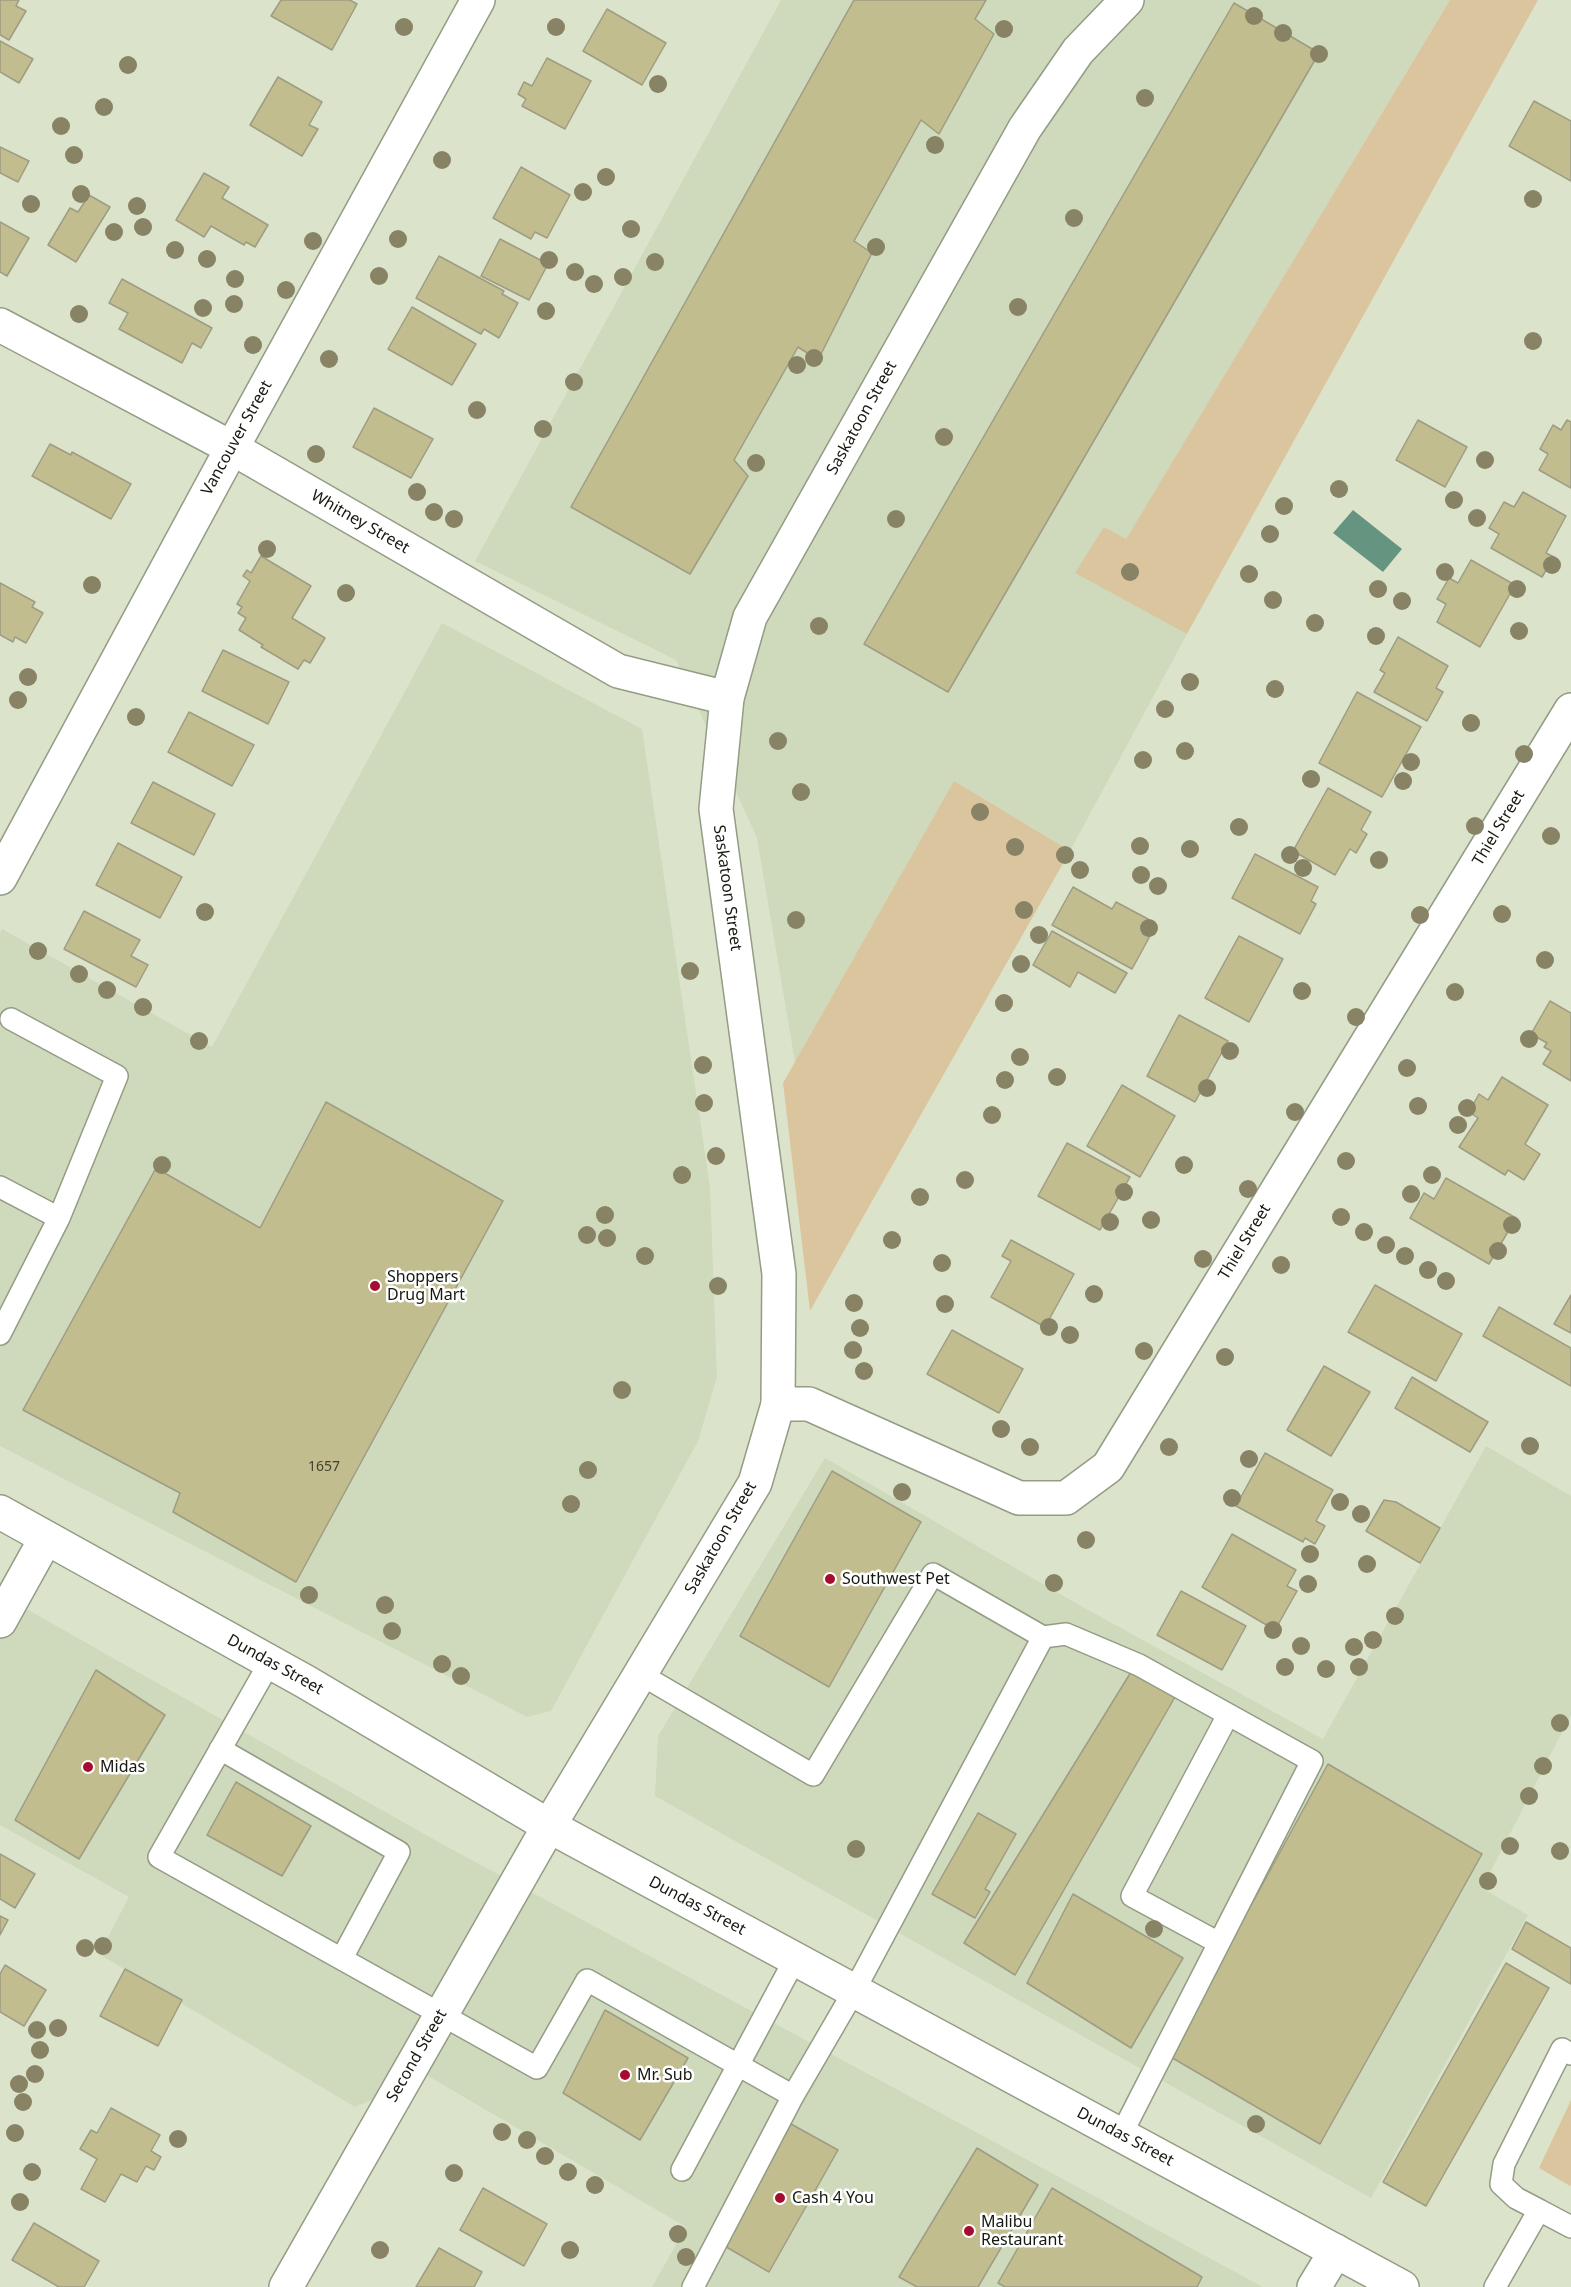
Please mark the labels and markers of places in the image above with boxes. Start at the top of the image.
place label: Shoppers Drug Mart [387,1267,465,1305]
marker: Shoppers Drug Mart [368,1279,382,1293]
place label: Southwest Pet [842,1569,950,1589]
marker: Southwest Pet [823,1572,837,1586]
place label: Midas [100,1757,145,1777]
marker: Midas [81,1760,95,1774]
place label: Mr. Sub [637,2065,693,2085]
marker: Mr. Sub [618,2068,632,2082]
place label: Cash 4 You [792,2188,874,2208]
marker: Cash 4 You [773,2191,787,2205]
place label: Malibu Restaurant [981,2212,1063,2250]
marker: Malibu Restaurant [962,2224,976,2238]

